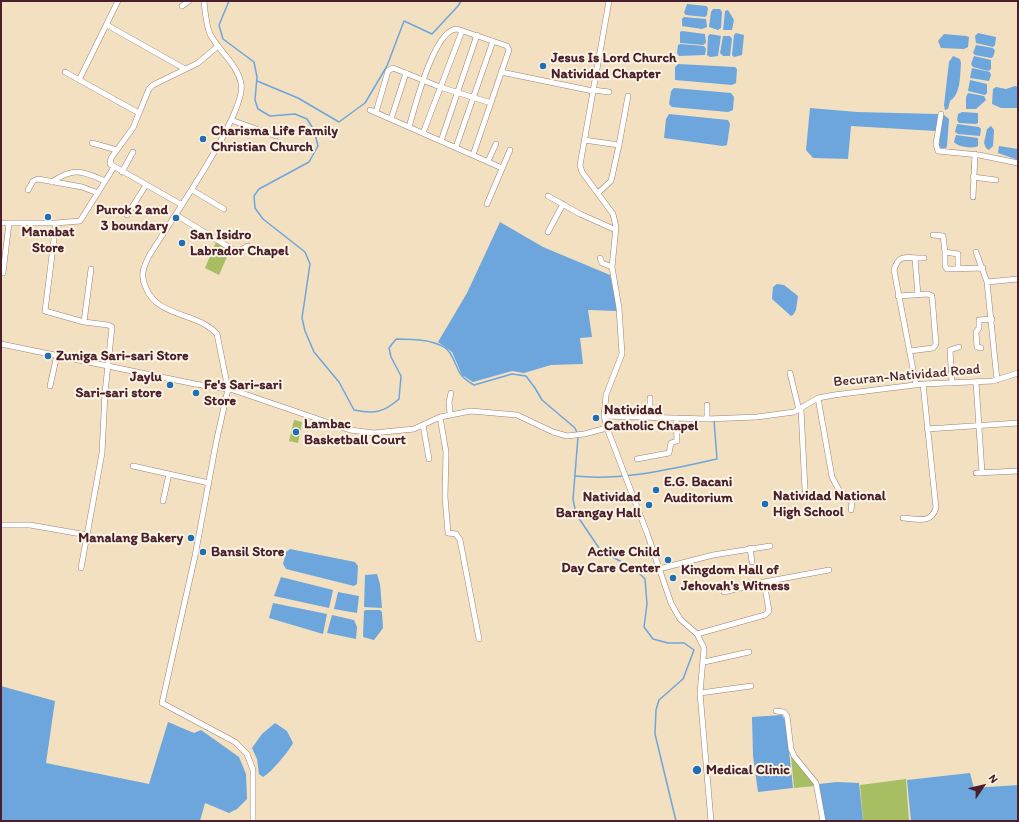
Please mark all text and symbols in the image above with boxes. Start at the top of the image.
place label: Jesus Is Lord Church Natividad Chapter [551,50,676,82]
marker: Jesus Is Lord Church Natividad Chapter [538,61,548,71]
place label: Charisma Life Family Christian Church [211,123,338,156]
marker: Charisma Life Family Christian Church [198,134,208,144]
place label: Purok 2 and 3 boundary [96,202,168,234]
marker: Manabat Store [43,212,53,222]
marker: Purok 2 and 3 boundary [171,213,181,223]
place label: Manabat Store [22,224,74,256]
place label: San Isidro Labrador Chapel [190,227,289,260]
marker: San Isidro Labrador Chapel [177,238,187,248]
place label: Zuniga Sari-sari Store [56,348,189,364]
marker: Zuniga Sari-sari Store [43,351,53,361]
street label: Becuran-Natividad Road [833,361,981,391]
place label: Jaylu Sari-sari store [75,369,162,402]
place label: Fe's Sari-sari Store [204,377,282,410]
marker: Jaylu Sari-sari store [165,380,175,390]
marker: Fe's Sari-sari Store [191,388,201,398]
place label: Natividad Catholic Chapel [604,402,698,434]
marker: Natividad Catholic Chapel [591,413,601,423]
place label: Lambac Basketball Court [304,416,406,448]
marker: Lambac Basketball Court [291,427,301,437]
place label: E.G. Bacani Auditorium [664,474,733,506]
marker: E.G. Bacani Auditorium [651,485,661,495]
place label: Natividad National High School [773,488,886,520]
place label: Natividad Barangay Hall [556,489,641,522]
marker: Natividad National High School [760,499,770,509]
marker: Natividad Barangay Hall [644,500,654,510]
place label: Manalang Bakery [78,530,183,546]
marker: Manalang Bakery [186,533,196,543]
place label: Bansil Store [211,544,284,560]
place label: Active Child Day Care Center [561,544,660,576]
marker: Bansil Store [198,547,208,557]
marker: Active Child Day Care Center [663,555,673,565]
place label: Kingdom Hall of Jehovah's Witness [681,562,790,594]
marker: Kingdom Hall of Jehovah's Witness [668,573,678,583]
place label: Medical Clinic [706,762,790,778]
marker: Medical Clinic [691,764,703,776]
north arrow [963,766,1003,806]
text: N [986,772,1001,786]

